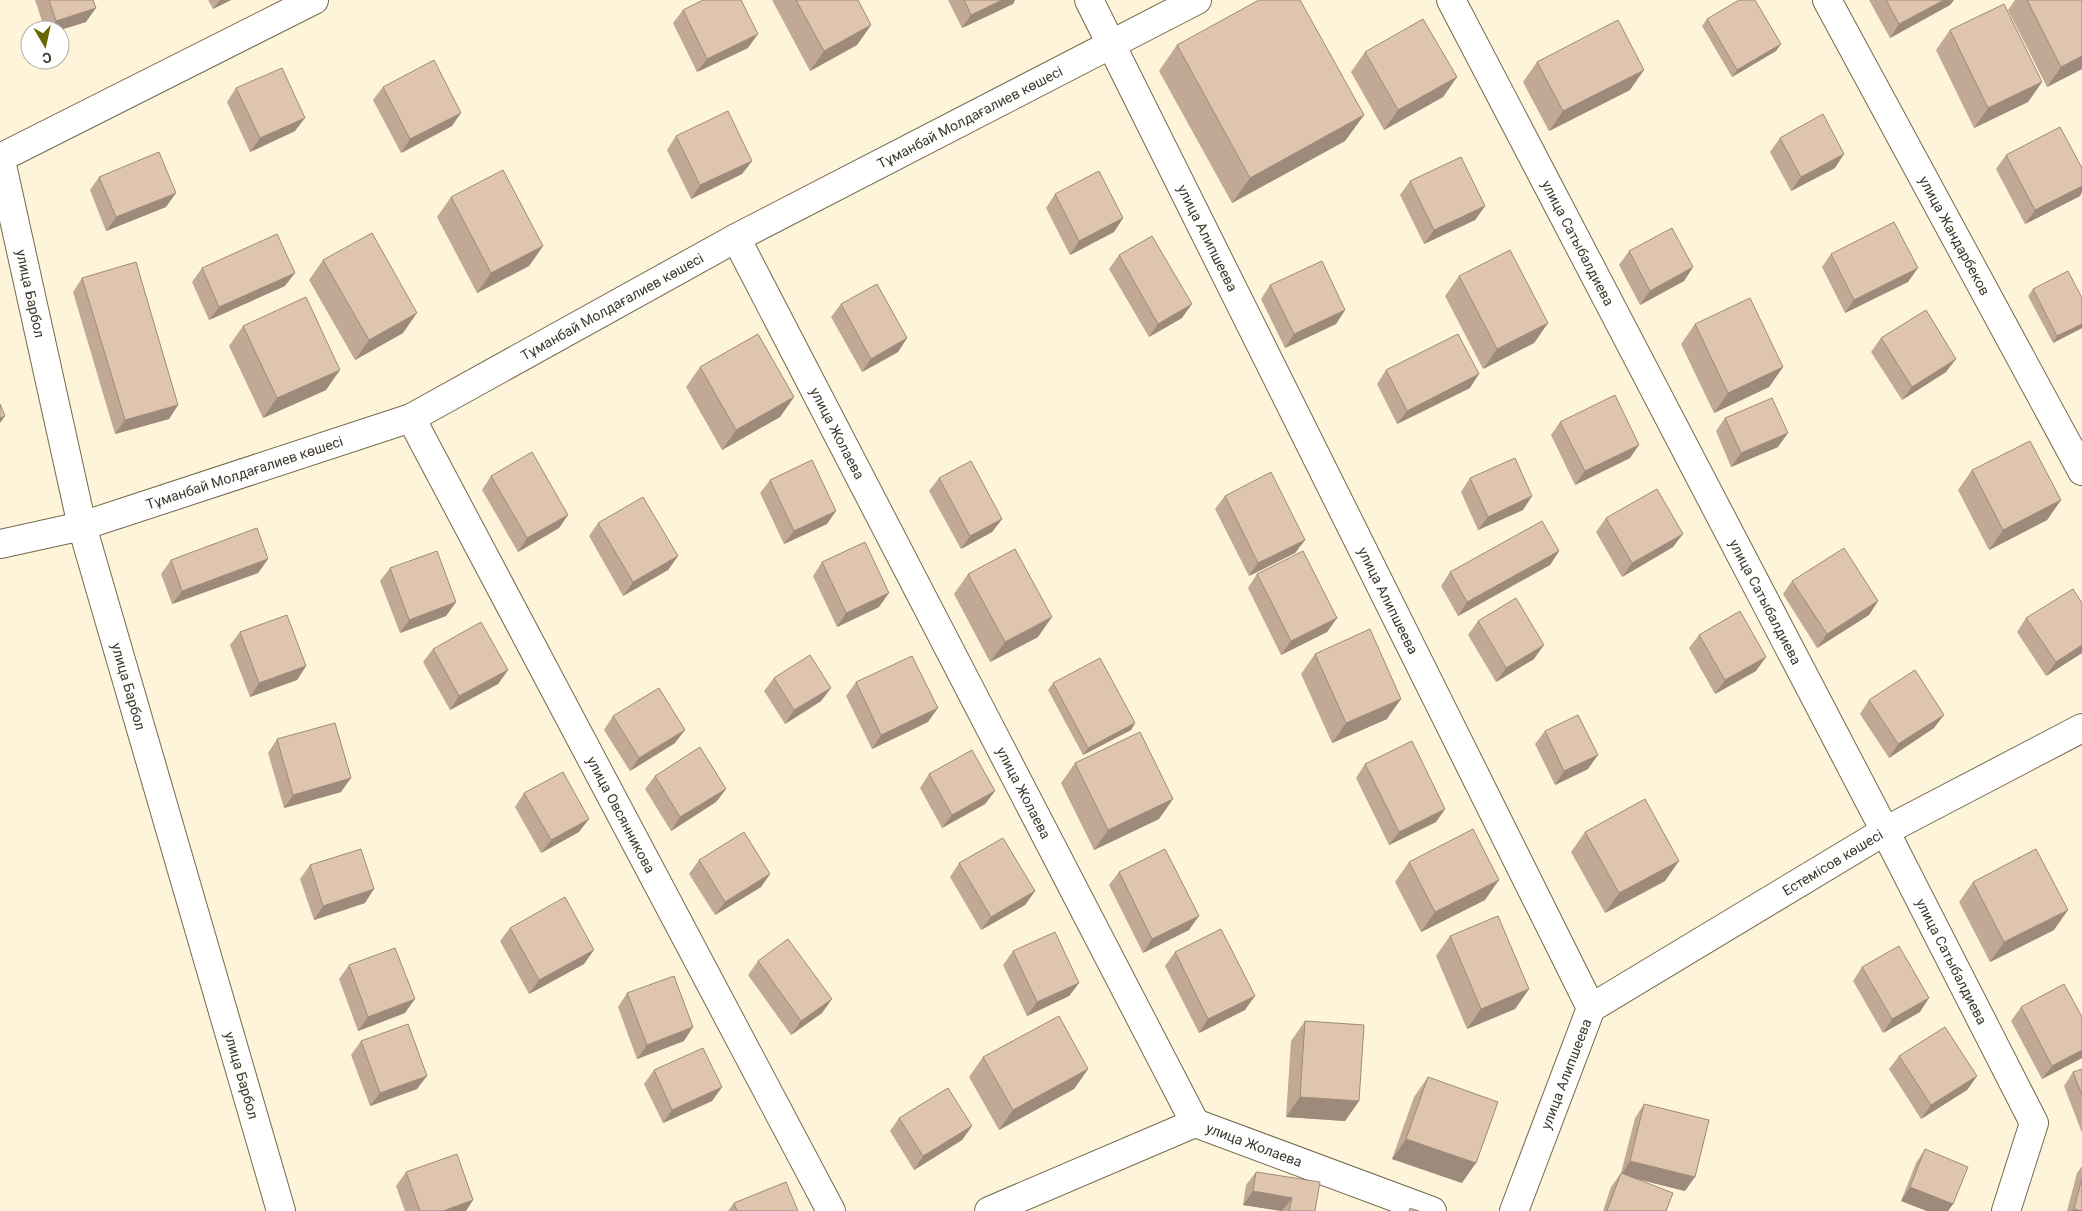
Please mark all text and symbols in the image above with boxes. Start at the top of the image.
north arrow [20,20,70,70]
text: С [41,49,53,66]
street label: Тұманбай Молдағалиев көшесі [875,63,1065,172]
street label: улица Жандарбеков [1916,173,1993,298]
street label: улица Сатыбалдиева [1539,177,1617,308]
street label: улица Алипшеева [1174,182,1241,294]
street label: улица Барбол [13,248,48,339]
street label: Тұманбай Молдағалиев көшесі [518,250,706,364]
street label: улица Жолаева [807,385,868,482]
street label: Тұманбай Молдағалиев көшесі [144,433,345,512]
street label: улица Сатыбалдиева [1726,536,1805,667]
street label: улица Алипшеева [1355,545,1421,657]
street label: улица Барбол [108,641,149,732]
street label: улица Жолаева [993,744,1054,841]
street label: улица Овсянникова [584,754,659,876]
street label: Естемісов көшесі [1779,826,1886,899]
street label: улица Сатыбалдиева [1913,896,1990,1027]
street label: улица Алипшеева [1538,1016,1594,1132]
street label: улица Барбол [221,1030,262,1121]
street label: улица Жолаева [1204,1120,1304,1170]

